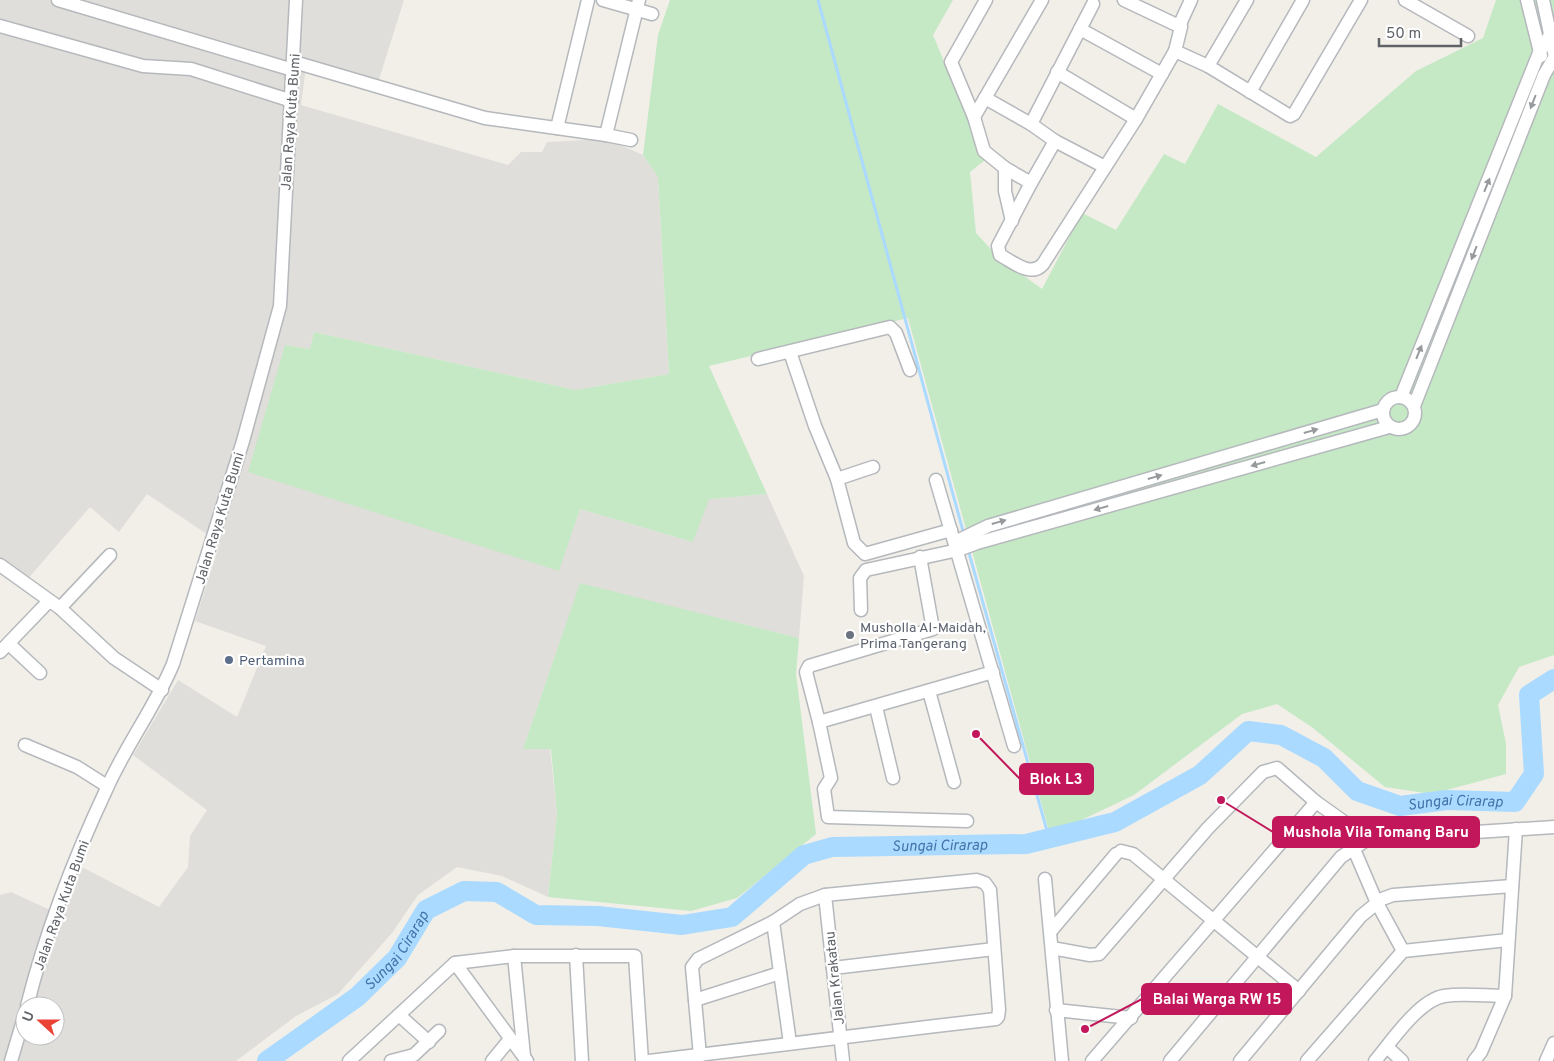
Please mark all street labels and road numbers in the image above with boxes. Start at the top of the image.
street label: Jalan Raya Kuta Bumi [278,53,305,191]
street label: Jalan Raya Kuta Bumi [192,450,249,586]
street label: Jalan Raya Kuta Bumi [31,838,94,973]
street label: Jalan Krakatau [822,930,849,1025]

